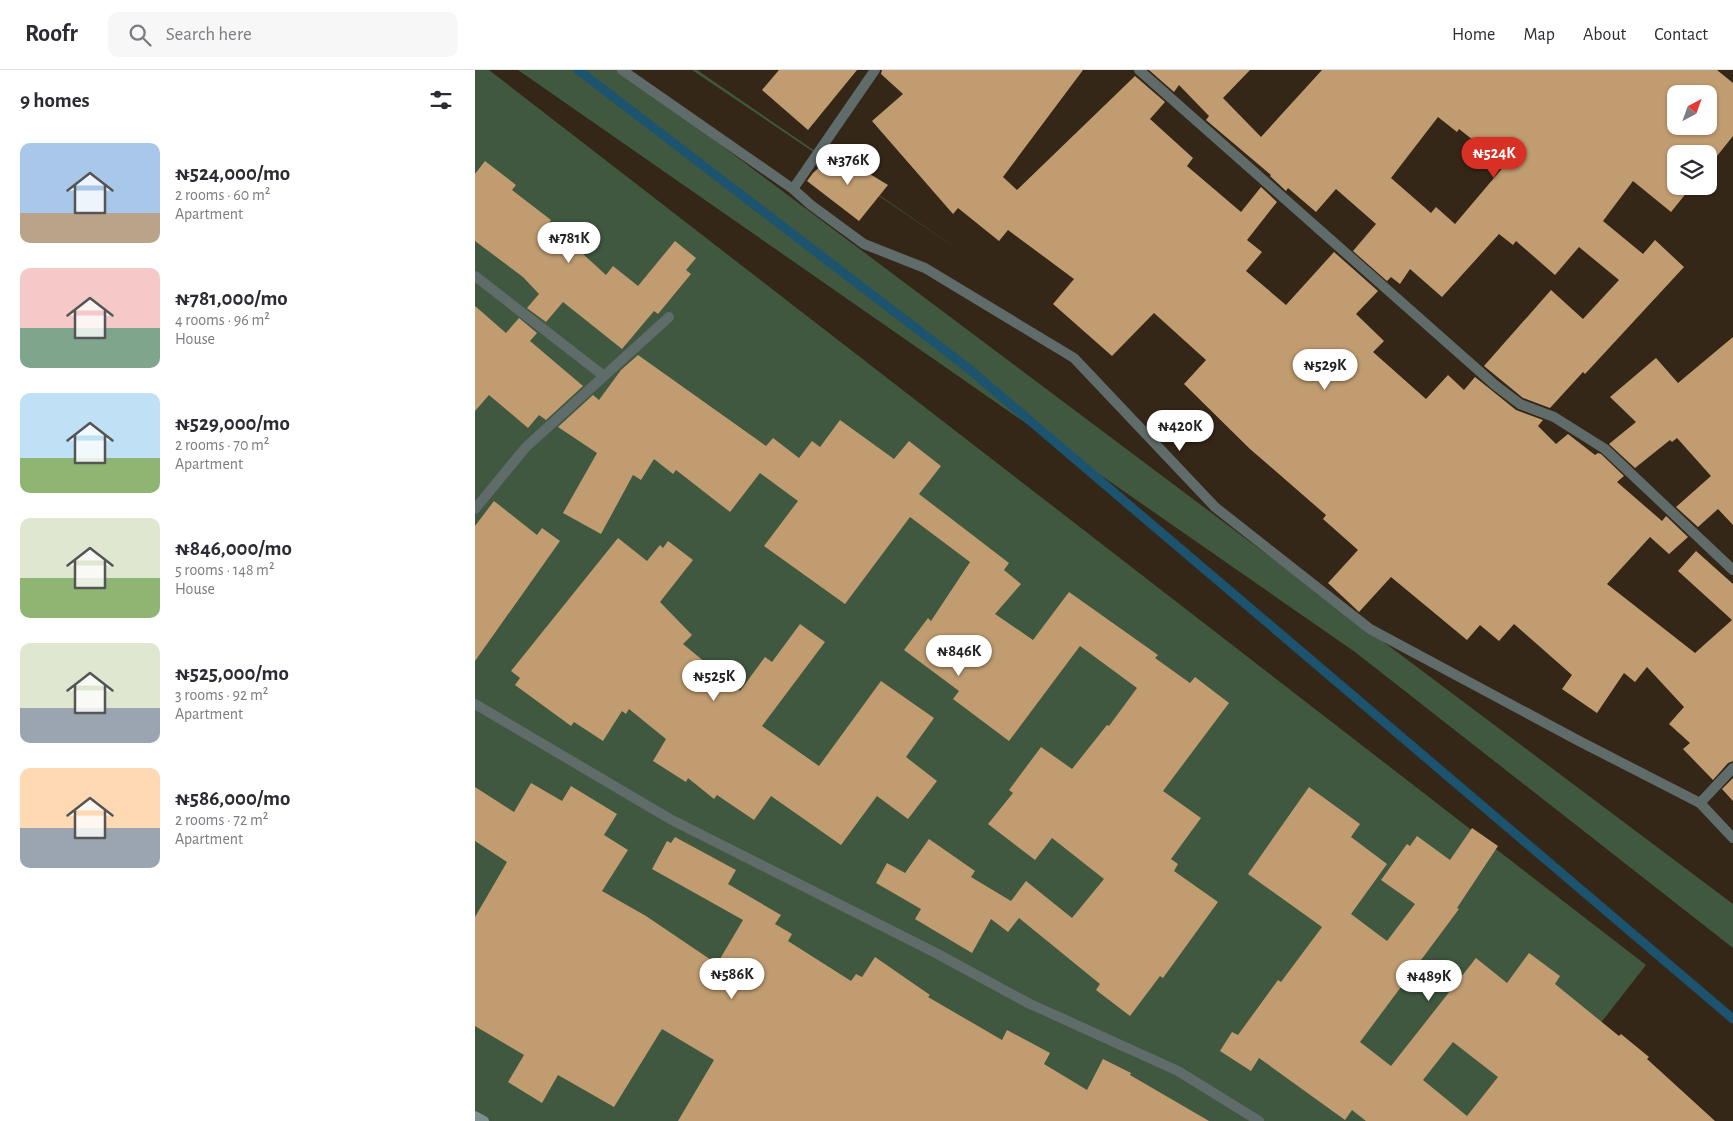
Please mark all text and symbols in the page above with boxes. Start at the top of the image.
search box [108,12,458,57]
icon: search [126,21,154,49]
text: Roofr [25,22,78,46]
text: Search here [166,25,252,44]
text: Home [1452,26,1495,44]
text: Map [1523,26,1555,44]
text: About [1583,26,1626,44]
text: Contact [1654,26,1708,44]
north arrow [1667,85,1717,135]
map controls [1667,85,1717,195]
icon: filters [427,86,455,114]
text: 9 homes [20,90,90,111]
pin: ₦524K [1459,136,1529,179]
pin: ₦376K [813,144,883,186]
text: ₦524K [1472,145,1516,161]
button: layers [1667,145,1717,195]
text: ₦376K [827,152,869,168]
icon: home [60,163,120,223]
text: ₦524,000/mo [175,163,290,184]
text: 2 rooms · 60 m² [175,187,270,203]
text: Apartment [175,206,243,222]
pin: ₦781K [534,222,604,264]
text: ₦781K [548,230,590,246]
icon: home [60,288,120,348]
text: ₦781,000/mo [175,288,288,309]
text: 4 rooms · 96 m² [175,312,270,328]
text: House [175,331,215,347]
pin: ₦529K [1290,348,1360,391]
text: ₦529K [1304,357,1346,373]
pin: ₦420K [1145,410,1215,452]
icon: home [60,413,120,473]
text: ₦529,000/mo [175,413,290,434]
text: ₦420K [1158,418,1202,434]
text: 2 rooms · 70 m² [175,437,269,453]
text: Apartment [175,456,243,472]
icon: home [60,538,120,598]
text: ₦846,000/mo [175,538,292,559]
text: 5 rooms · 148 m² [175,562,275,578]
text: House [175,581,215,597]
pin: ₦846K [924,634,994,677]
text: ₦846K [937,643,981,659]
pin: ₦525K [679,660,749,702]
icon: home [60,663,120,723]
text: ₦525,000/mo [175,663,289,684]
text: ₦525K [693,668,735,684]
text: 3 rooms · 92 m² [175,687,268,703]
text: Apartment [175,706,243,722]
icon: home [60,788,120,848]
text: ₦586,000/mo [175,788,290,809]
text: 2 rooms · 72 m² [175,812,268,828]
text: Apartment [175,831,243,847]
pin: ₦586K [697,958,767,1000]
pin: ₦489K [1394,960,1464,1002]
text: ₦586K [710,966,754,982]
text: ₦489K [1407,968,1451,984]

